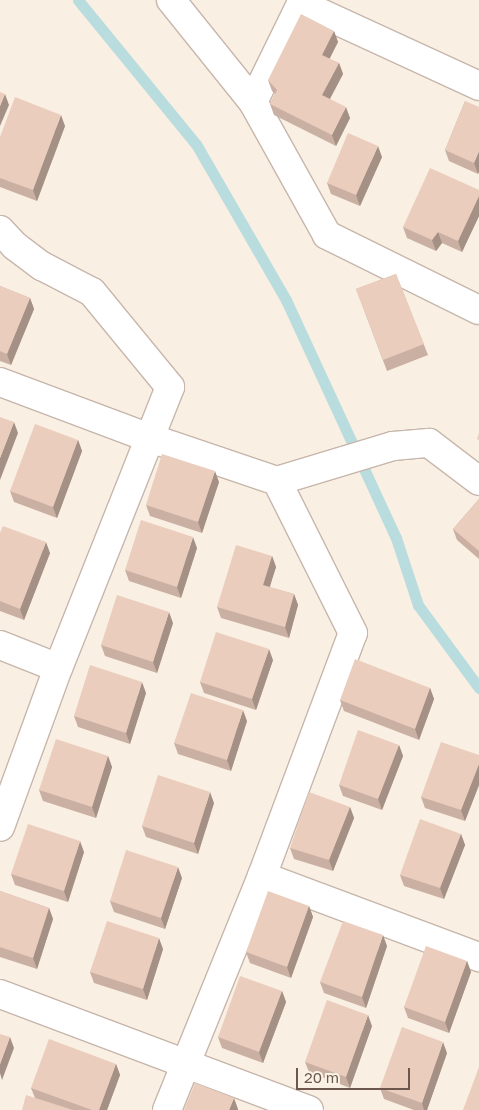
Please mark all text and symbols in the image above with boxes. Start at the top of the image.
scale bar [299,1058,413,1090]
text: 20 m [304,1068,339,1086]

